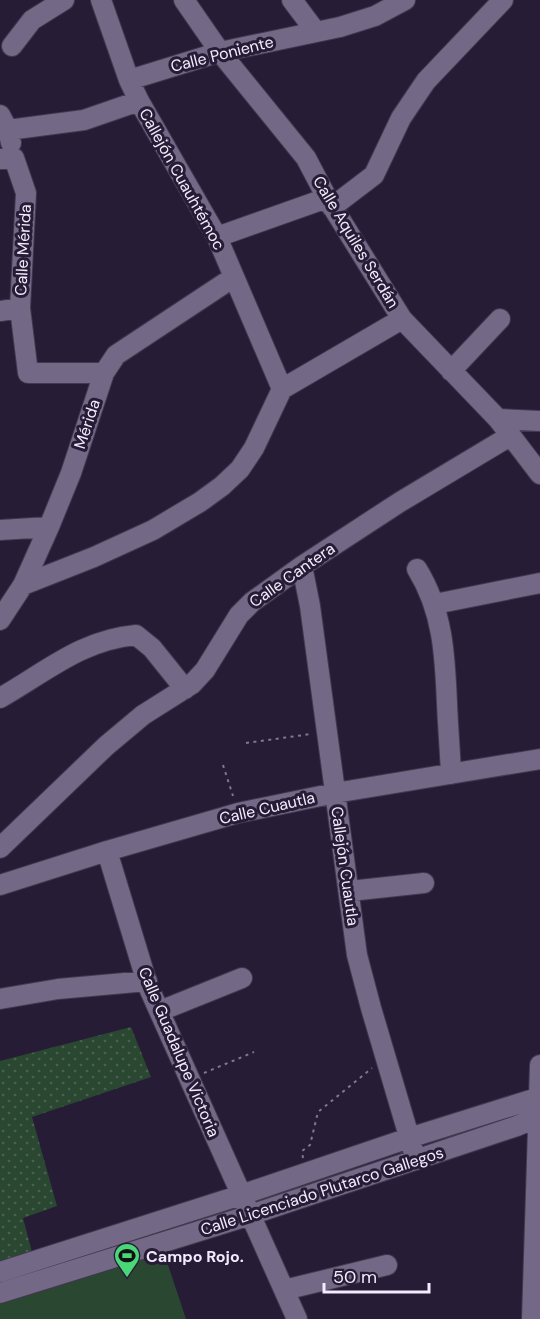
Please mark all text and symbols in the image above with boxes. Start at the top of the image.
street label: Calle Poniente [168,31,276,77]
street label: Callejón Cuauhtémoc [134,104,230,254]
street label: Calle Aquiles Serdán [308,172,404,312]
street label: Calle Mérida [10,204,36,296]
street label: Mérida [69,396,105,452]
street label: Calle Cantera [245,538,339,612]
street label: Calle Cuautla [217,787,317,829]
street label: Callejón Cuautla [326,805,364,927]
street label: Calle Guadalupe Victoria [134,964,224,1140]
street label: Calle Licenciado Plutarco Gallegos [198,1142,446,1240]
sports icon: Campo Rojo. [112,1241,142,1279]
place label: Campo Rojo. [146,1246,244,1267]
scale bar [324,1256,429,1294]
text: 50 m [333,1265,377,1289]

